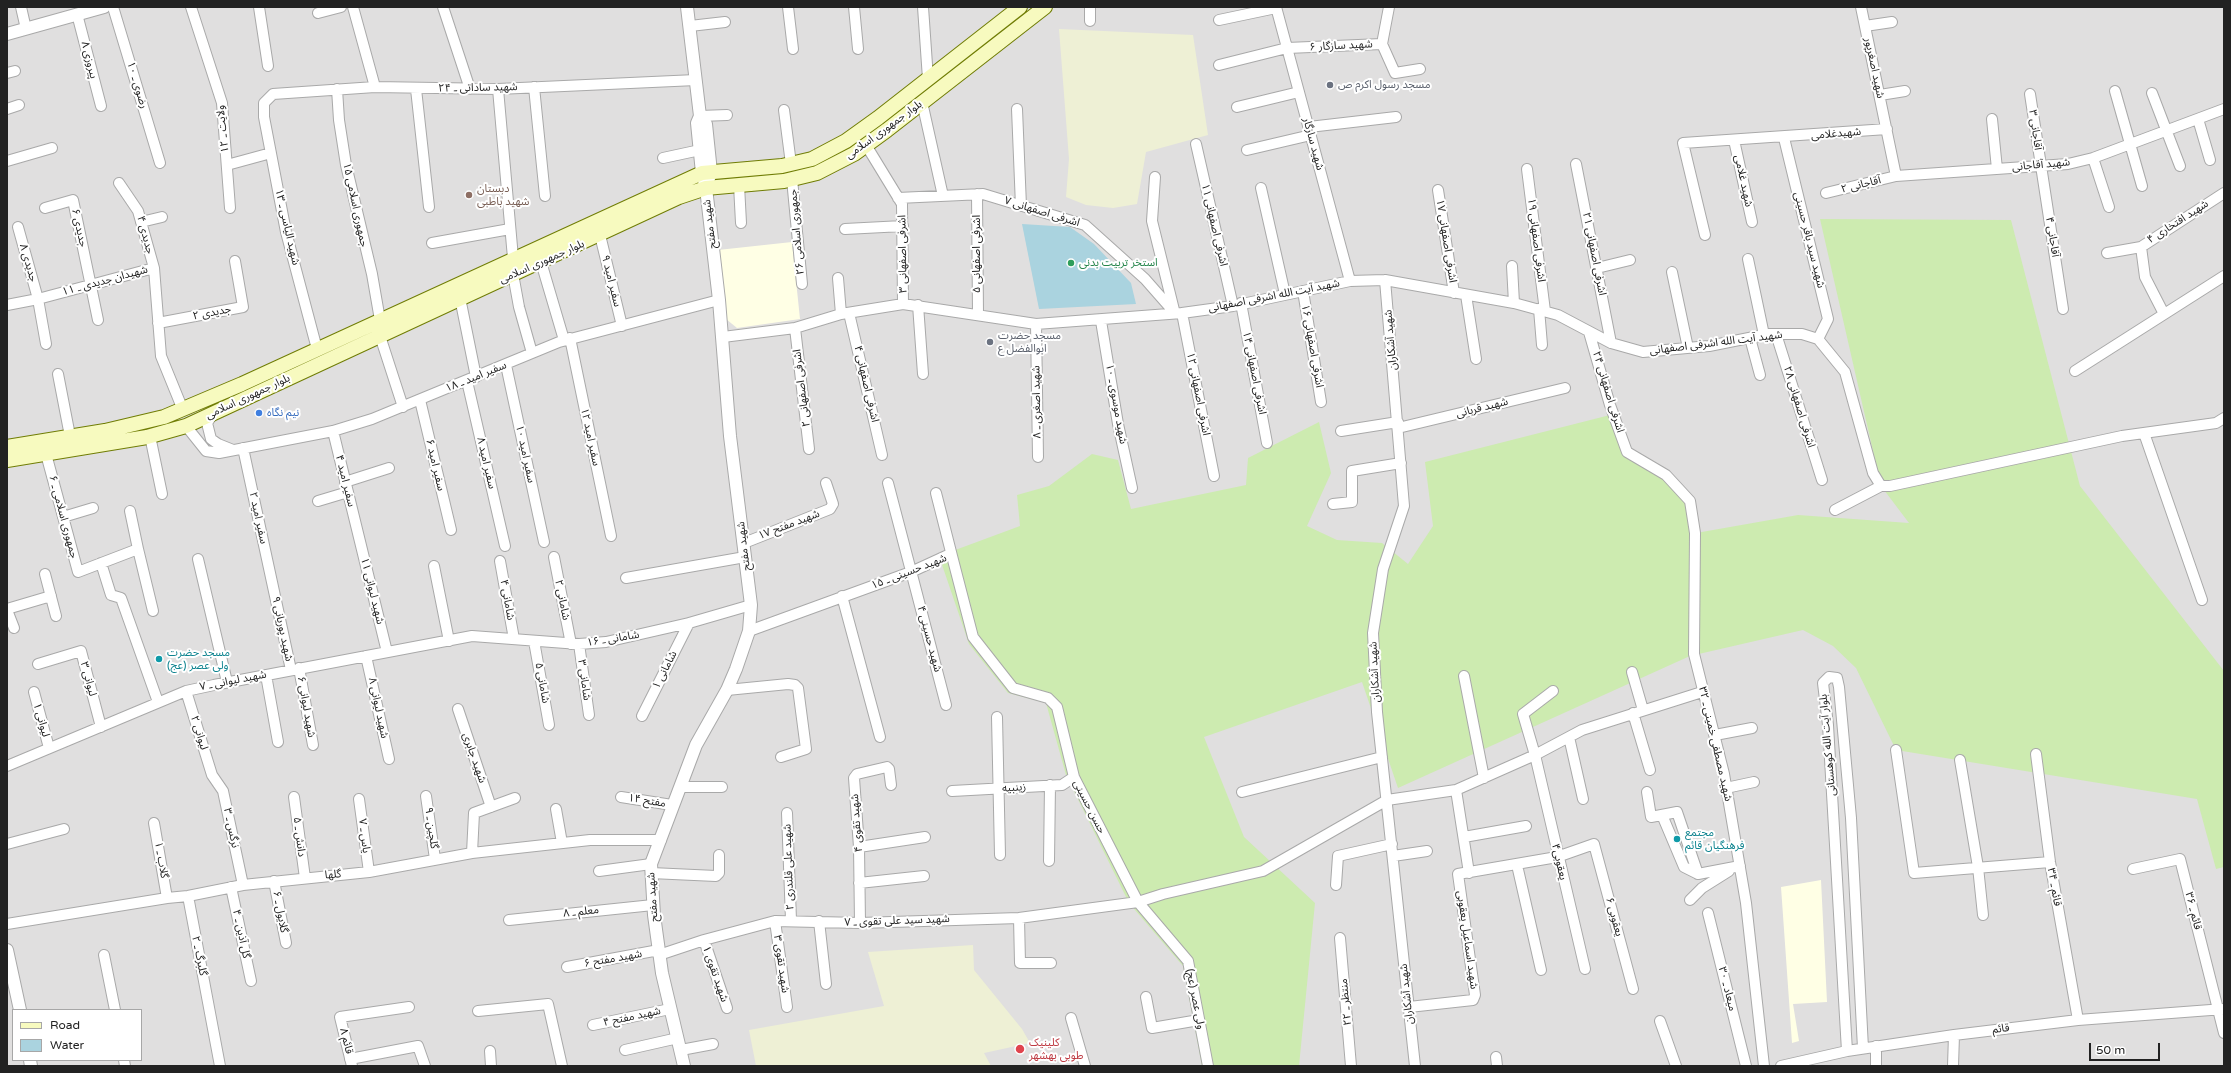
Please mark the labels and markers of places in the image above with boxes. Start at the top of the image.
place label: مسجد رسول اکرم ص [1338,78,1430,92]
marker: مسجد رسول اکرم ص [1325,80,1335,90]
place label: دبستان شهید باطبی [477,182,529,208]
marker: دبستان شهید باطبی [464,190,474,200]
place label: استخر تربیت بدنی [1079,256,1158,270]
marker: استخر تربیت بدنی [1066,258,1076,268]
place label: مسجد حضرت ابوالفضل ع [998,329,1061,355]
marker: مسجد حضرت ابوالفضل ع [985,337,995,347]
place label: نیم نگاه [267,406,299,420]
marker: نیم نگاه [254,408,264,418]
place label: مسجد حضرت ولی عصر (عج) [167,646,230,672]
marker: مسجد حضرت ولی عصر (عج) [154,654,164,664]
place label: مجتمع فرهنگیان قائم [1685,826,1744,852]
marker: مجتمع فرهنگیان قائم [1672,834,1682,844]
place label: کلینیک طوبی بهشهر [1029,1036,1083,1062]
marker: کلینیک طوبی بهشهر [1014,1043,1026,1055]

